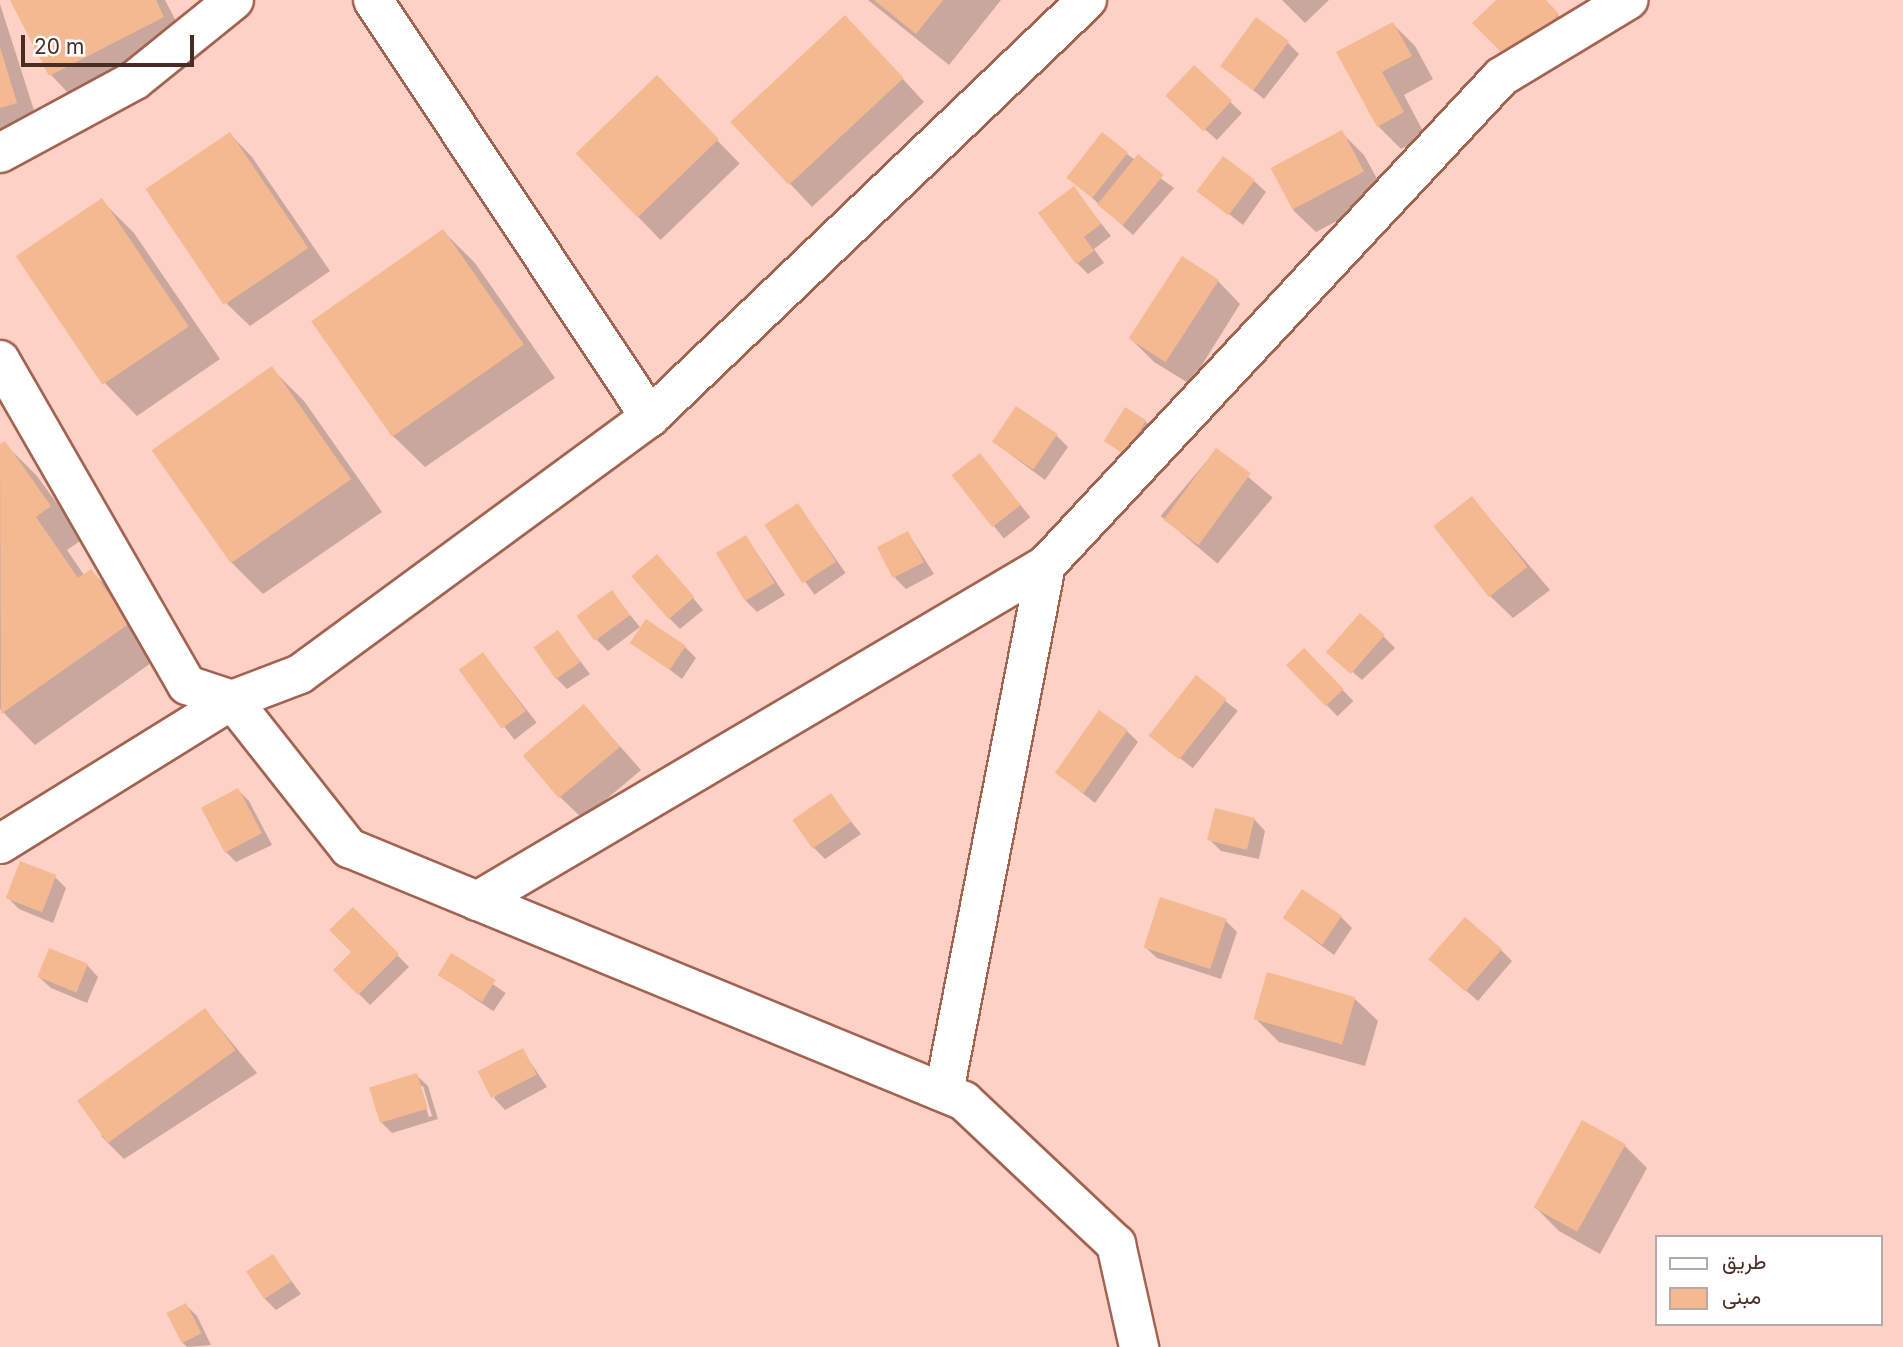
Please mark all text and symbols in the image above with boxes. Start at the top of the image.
scale bar [24,21,198,65]
text: 20 m [34,34,84,59]
legend [1654,1235,1882,1326]
text: طريق [1722,1249,1767,1274]
text: مبنى [1722,1284,1761,1309]

